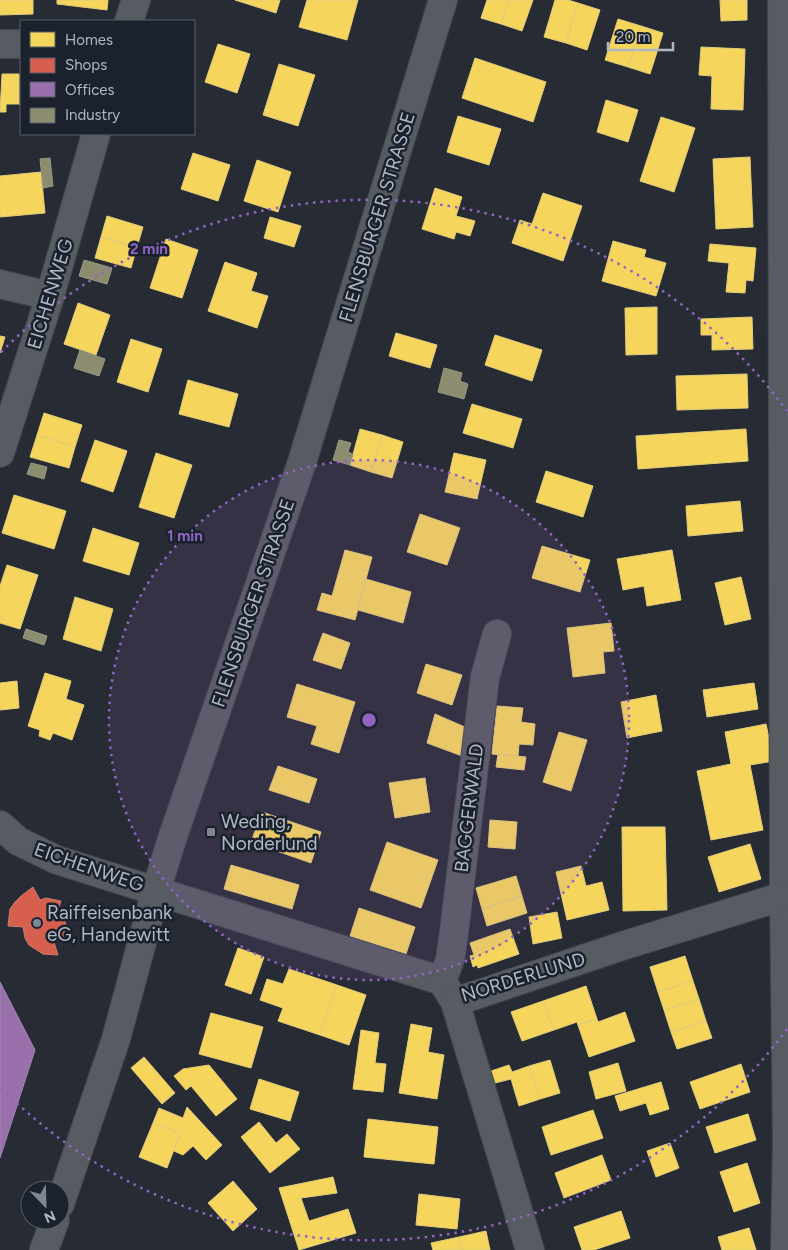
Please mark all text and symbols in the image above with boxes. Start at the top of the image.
legend [20,20,195,135]
scale bar [608,20,673,52]
text: 20 m [616,28,650,46]
text: Homes [65,31,113,49]
text: Shops [65,56,107,74]
text: Offices [65,81,115,99]
text: Industry [65,106,120,124]
street label: FLENSBURGER STRASSE [334,109,420,325]
street label: EICHENWEG [22,236,78,352]
text: 2 min [130,240,168,258]
street label: FLENSBURGER STRASSE [207,496,299,710]
text: 1 min [167,527,203,545]
centre of rings [360,711,378,729]
street label: BAGGERWALD [450,742,488,874]
place label: Weding, Norderlund [221,810,318,855]
marker: Weding, Norderlund [205,826,217,838]
street label: EICHENWEG [31,838,147,896]
place label: Raiffeisenbank eG, Handewitt [47,901,173,946]
marker: Raiffeisenbank eG, Handewitt [31,917,43,929]
street label: NORDERLUND [458,947,588,1007]
north arrow [20,1180,70,1230]
text: N [42,1207,58,1226]

